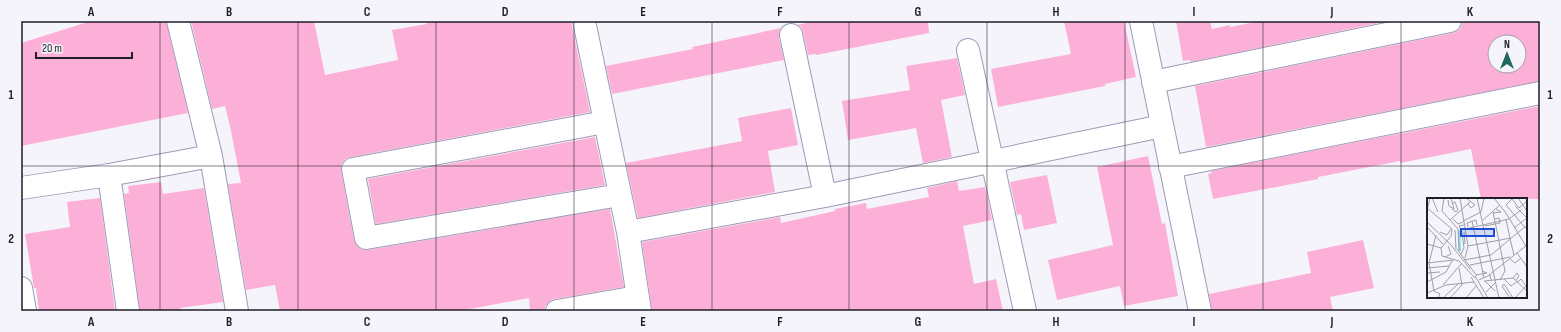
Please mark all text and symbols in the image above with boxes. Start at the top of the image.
text: A [87,4,95,20]
text: B [226,4,232,20]
text: C [364,4,371,20]
text: D [502,4,509,20]
text: E [640,4,646,20]
text: F [777,4,783,20]
text: G [915,4,922,20]
text: H [1053,4,1060,20]
text: I [1193,4,1196,20]
text: J [1330,4,1334,20]
text: K [1467,4,1474,20]
scale bar [36,34,132,60]
north arrow [1487,34,1527,74]
text: N [1504,38,1510,51]
text: 20 m [42,41,62,56]
text: 1 [8,87,14,103]
text: 1 [1547,87,1553,103]
inset map [1427,198,1527,298]
text: 2 [8,231,14,247]
text: 2 [1547,231,1553,247]
text: A [87,314,95,330]
text: B [226,314,232,330]
text: C [364,314,371,330]
text: D [502,314,509,330]
text: E [640,314,646,330]
text: F [777,314,783,330]
text: G [915,314,922,330]
text: H [1053,314,1060,330]
text: I [1193,314,1196,330]
text: J [1330,314,1334,330]
text: K [1467,314,1474,330]

